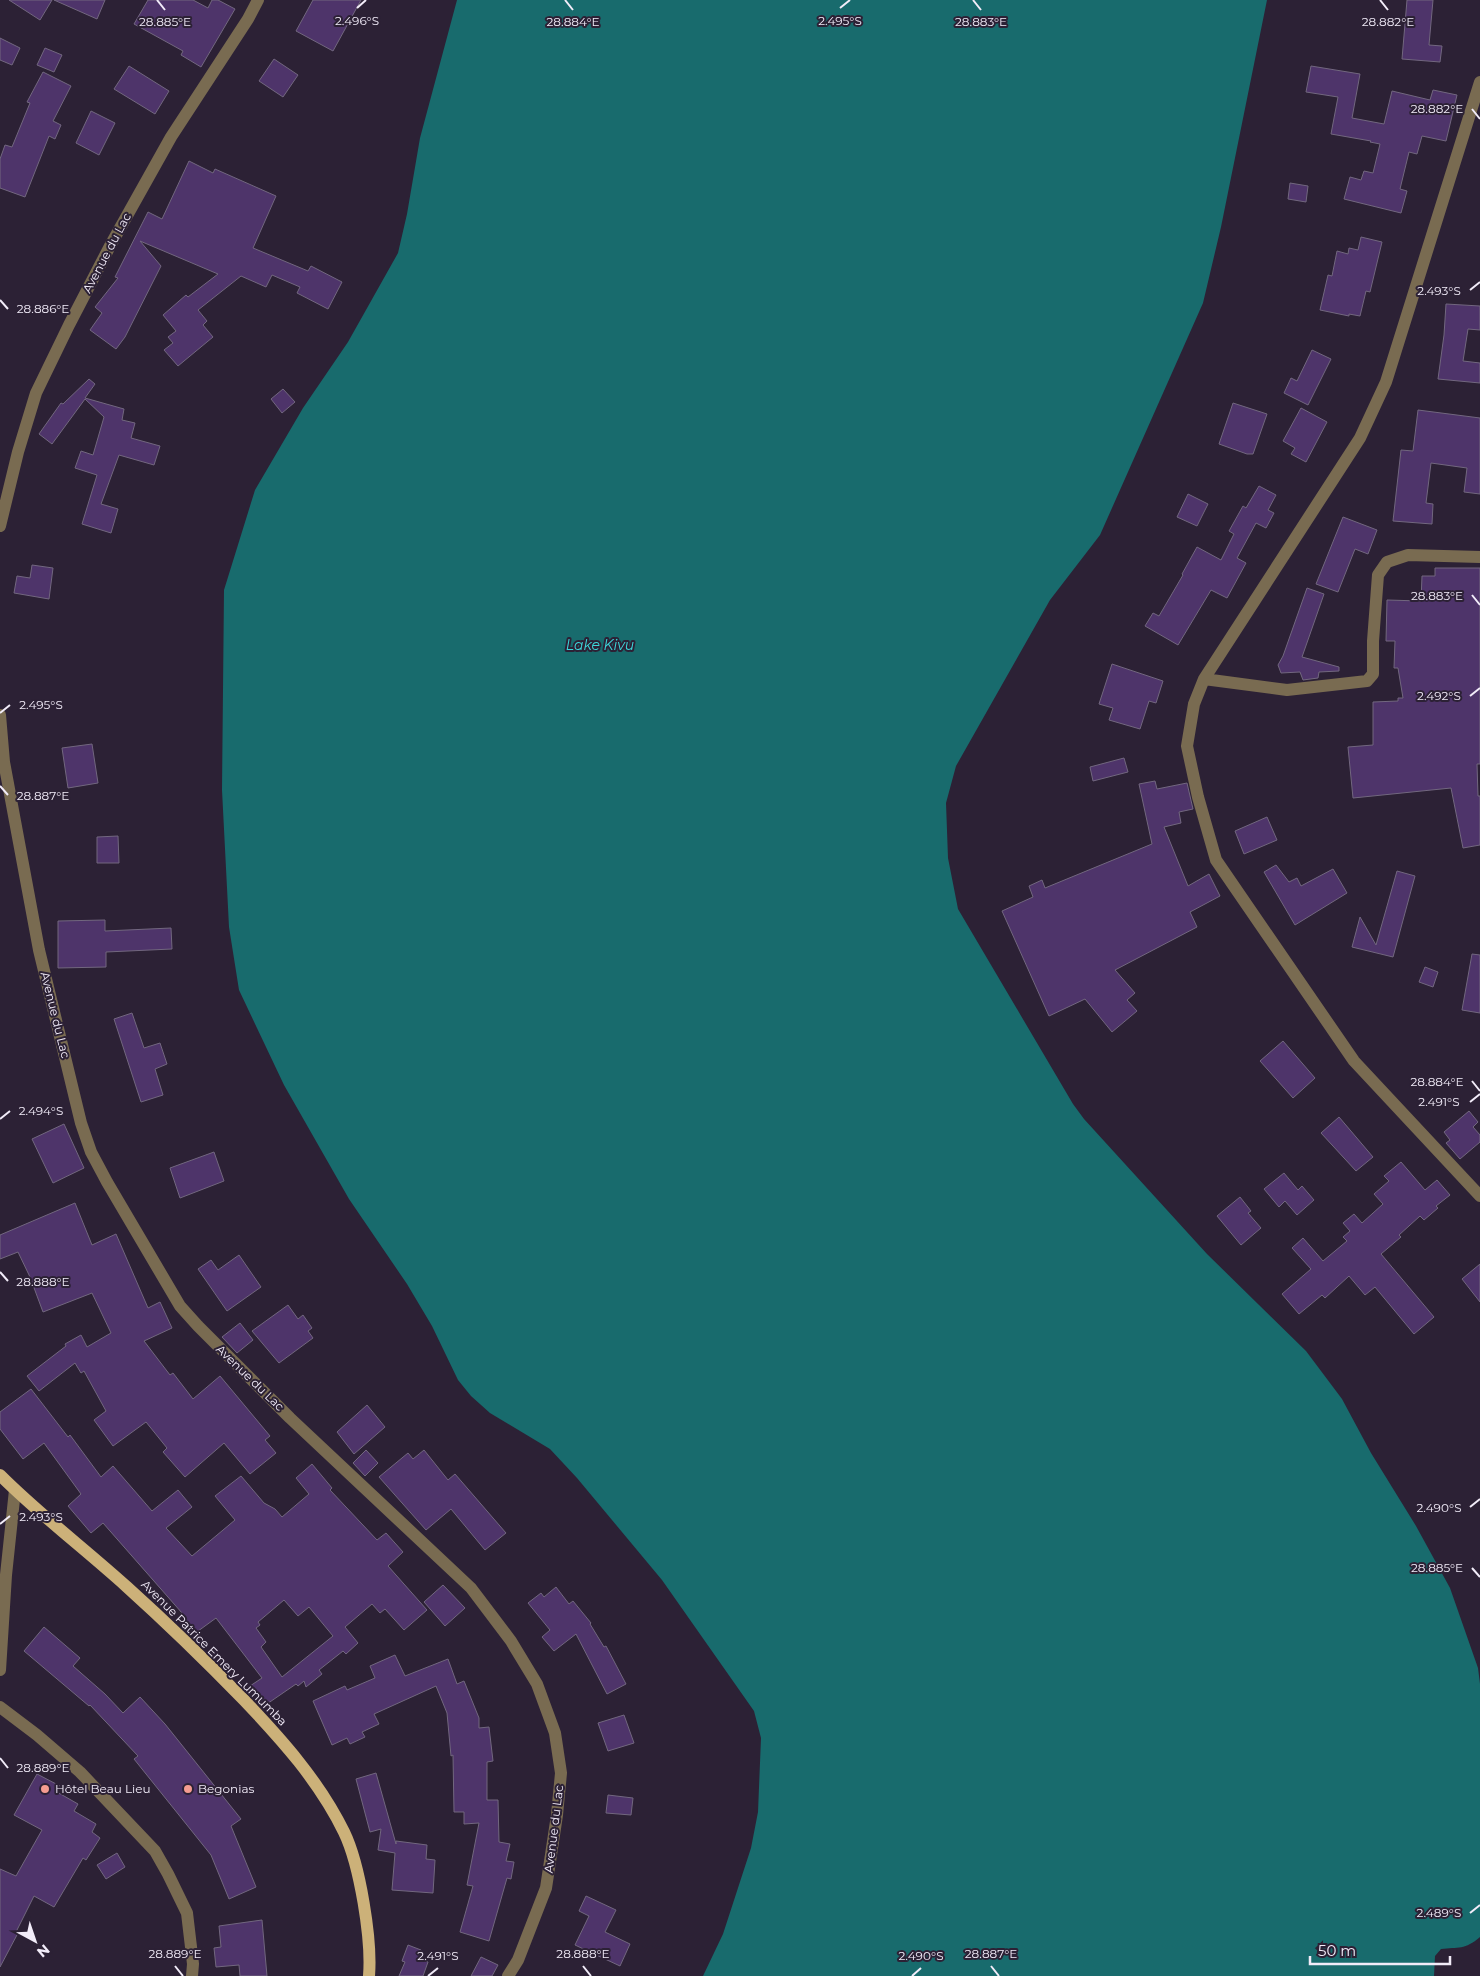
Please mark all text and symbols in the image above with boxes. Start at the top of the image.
text: 2.496°S [335,13,379,28]
text: 2.495°S [818,13,862,28]
text: 28.885°E [139,14,191,29]
text: 28.884°E [546,14,600,29]
text: 28.883°E [955,14,1007,29]
text: 28.882°E [1362,14,1414,29]
text: 28.882°E [1411,101,1463,116]
street label: Avenue du Lac [79,210,134,295]
text: 2.493°S [1417,283,1461,298]
text: 28.886°E [17,301,69,316]
text: 28.883°E [1411,588,1463,603]
water label: Lake Kivu [566,636,634,654]
text: 2.492°S [1417,688,1461,703]
text: 2.495°S [19,697,63,712]
text: 28.887°E [17,788,69,803]
street label: Avenue du Lac [37,970,74,1060]
text: 28.884°E [1410,1074,1464,1089]
text: 2.491°S [1418,1094,1460,1109]
text: 2.494°S [19,1103,63,1118]
text: 28.888°E [16,1274,70,1289]
street label: Avenue du Lac [213,1341,288,1414]
text: 2.490°S [1416,1500,1462,1515]
text: 2.493°S [19,1509,63,1524]
text: 28.885°E [1411,1560,1463,1575]
street label: Avenue Patrice Emery Lumumba [138,1577,290,1729]
text: 28.889°E [17,1760,69,1775]
place label: Hôtel Beau Lieu [55,1781,151,1796]
place label: Begonias [198,1781,254,1796]
marker: Hôtel Beau Lieu [39,1783,51,1795]
marker: Begonias [182,1783,194,1795]
street label: Avenue du Lac [541,1784,566,1874]
text: 2.489°S [1416,1905,1462,1920]
north arrow [10,1916,60,1966]
scale bar [1310,1934,1450,1966]
text: N [33,1940,53,1961]
text: 50 m [1318,1941,1356,1960]
text: 28.889°E [149,1946,201,1961]
text: 28.888°E [556,1946,610,1961]
text: 28.887°E [965,1946,1017,1961]
text: 2.491°S [417,1948,459,1963]
text: 2.490°S [898,1948,944,1963]

